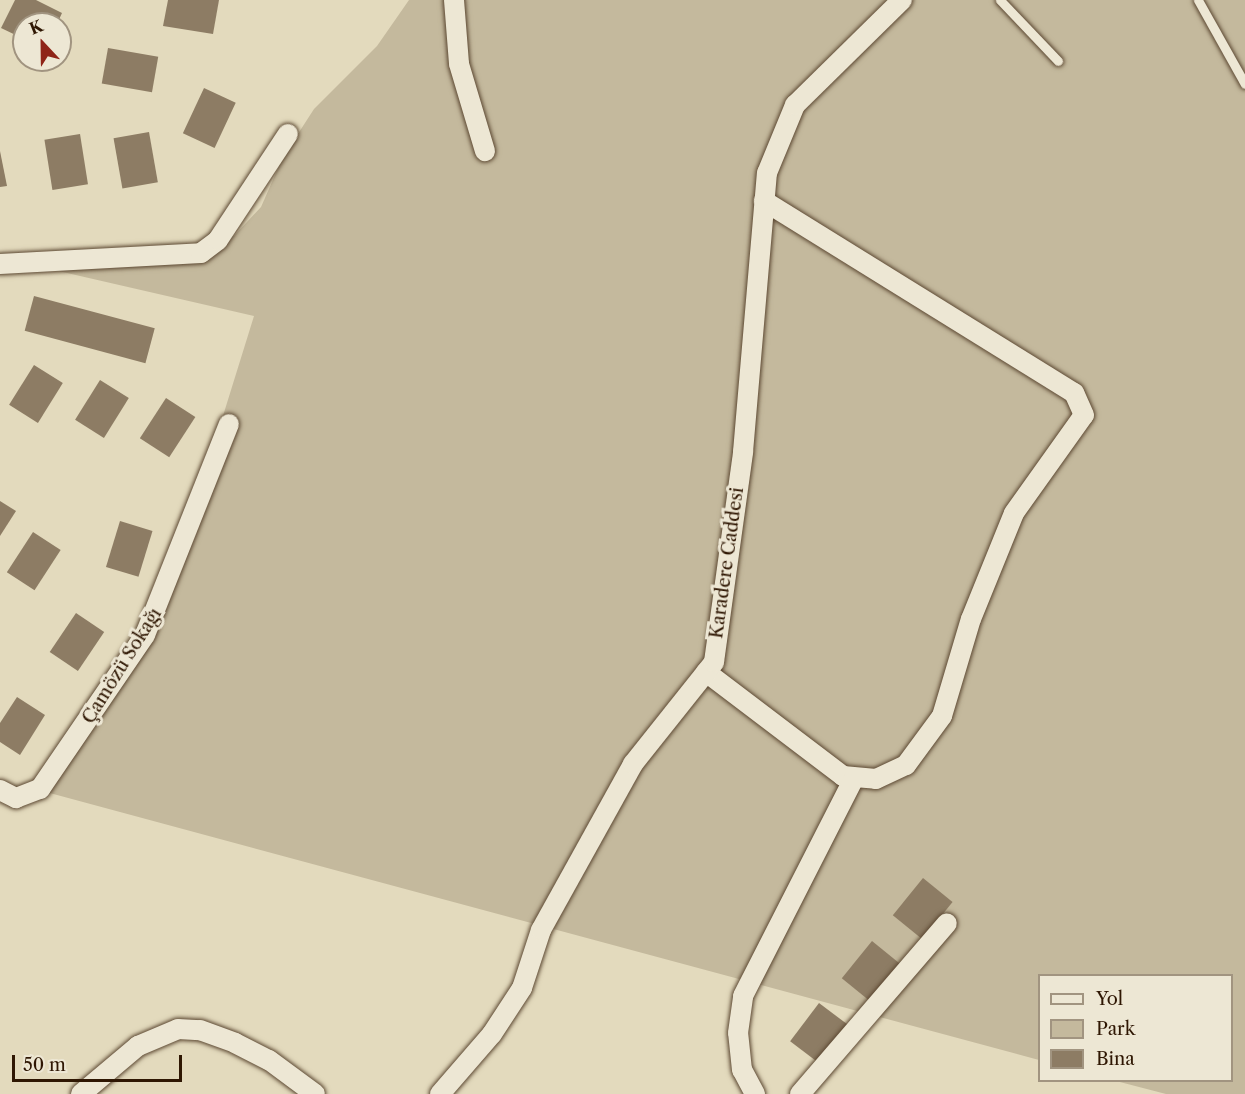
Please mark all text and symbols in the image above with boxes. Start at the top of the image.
north arrow [12,12,72,72]
text: K [26,15,46,39]
street label: Karadere Caddesi [706,486,748,640]
street label: Çamözü Sokağı [78,604,166,728]
legend [1038,974,1233,1082]
text: Yol [1096,988,1123,1010]
text: Park [1096,1018,1135,1040]
scale bar [15,1043,184,1081]
text: Bina [1096,1048,1135,1070]
text: 50 m [23,1054,66,1076]

